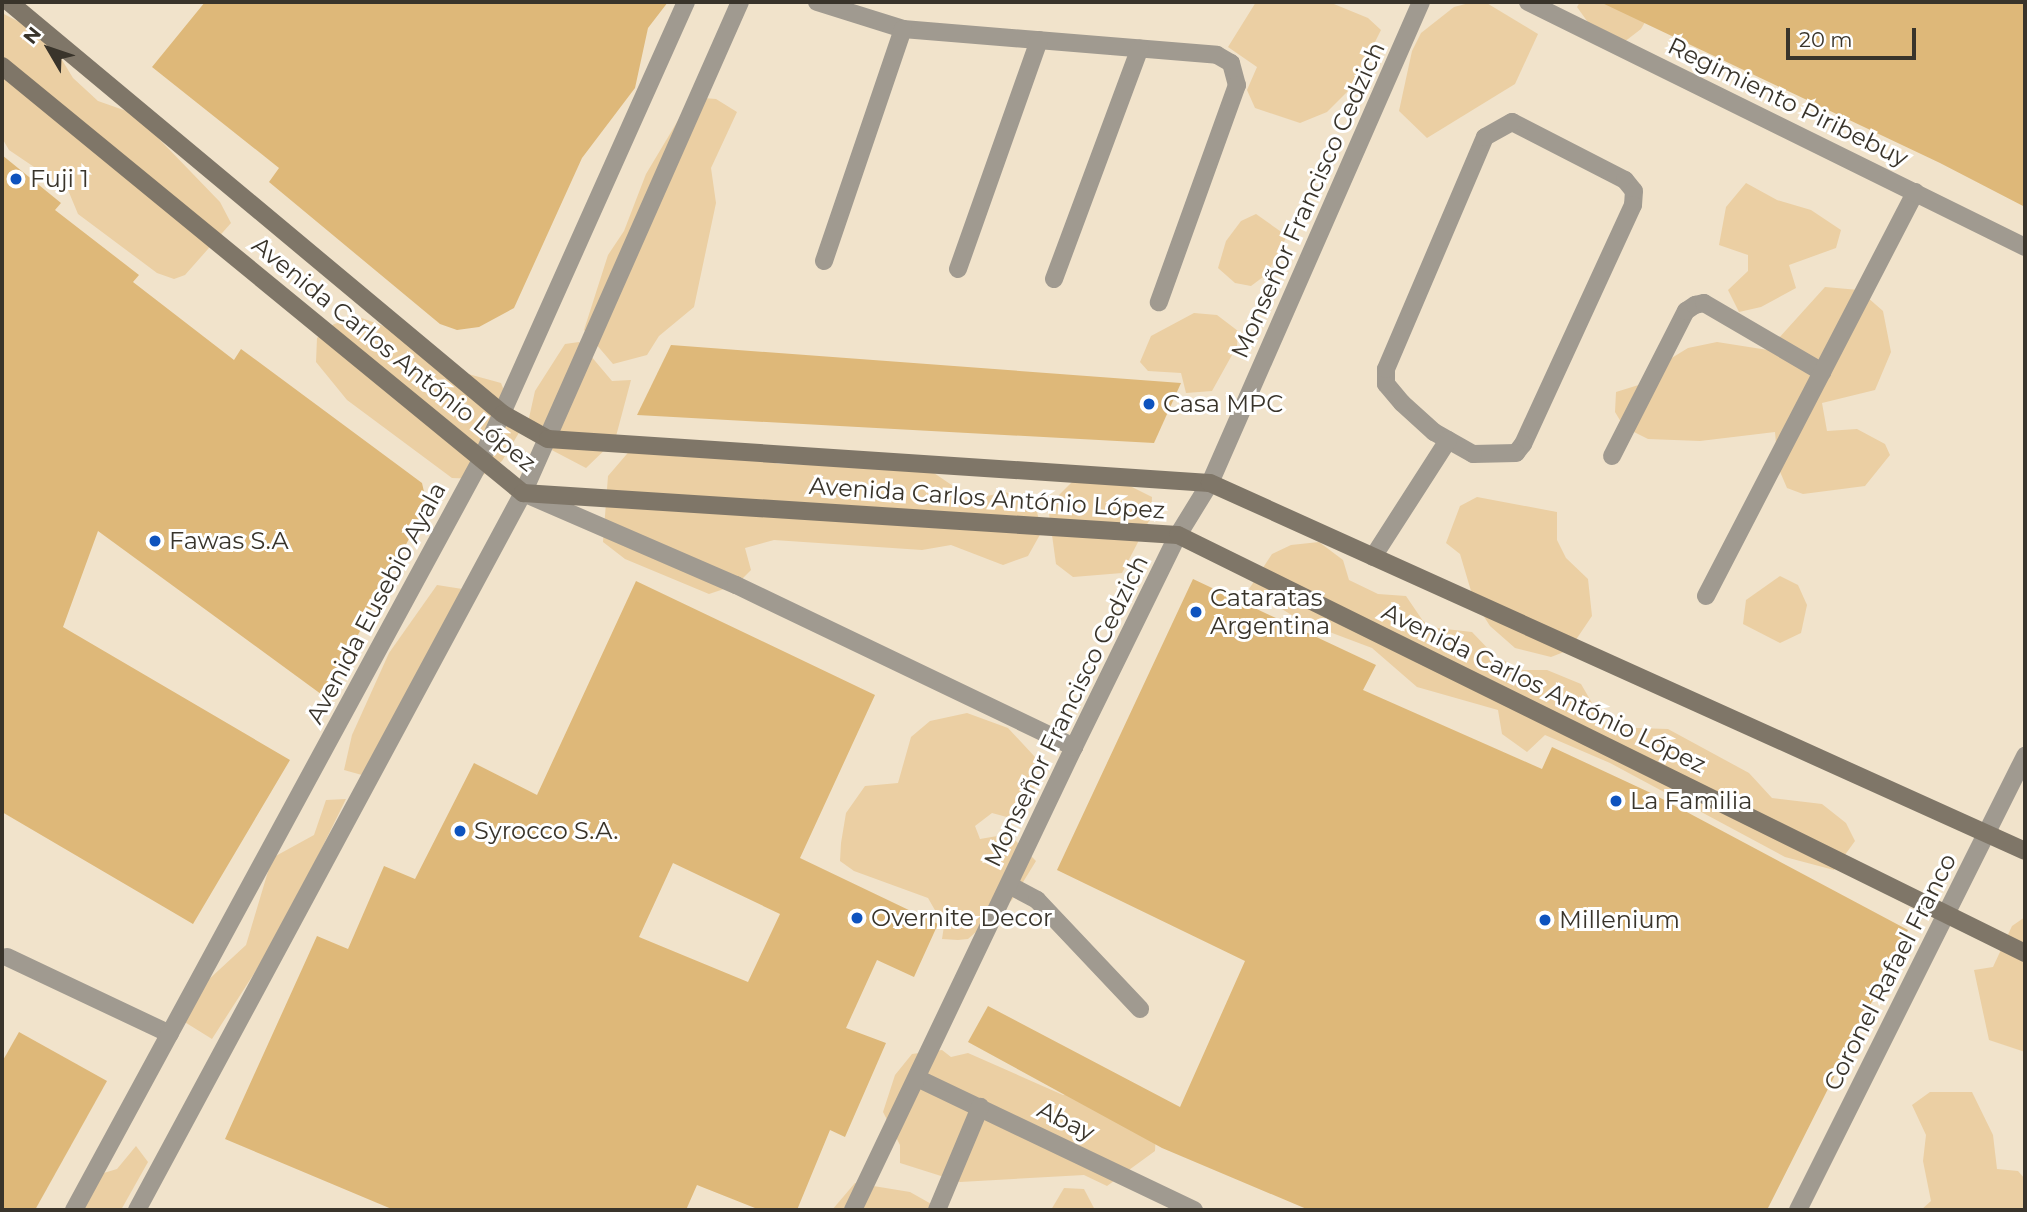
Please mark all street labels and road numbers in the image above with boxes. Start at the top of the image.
street label: Regimiento Piribebuy [1663,31,1913,173]
street label: Monseñor Francisco Cedzich [1225,37,1391,363]
street label: Avenida Carlos António López [246,231,542,477]
street label: Avenida Carlos António López [808,471,1166,525]
street label: Avenida Eusebio Ayala [300,477,452,729]
street label: Monseñor Francisco Cedzich [978,550,1154,872]
street label: Avenida Carlos António López [1377,597,1711,779]
street label: Coronel Rafael Franco [1818,849,1962,1095]
street label: Abay [1033,1095,1099,1147]

